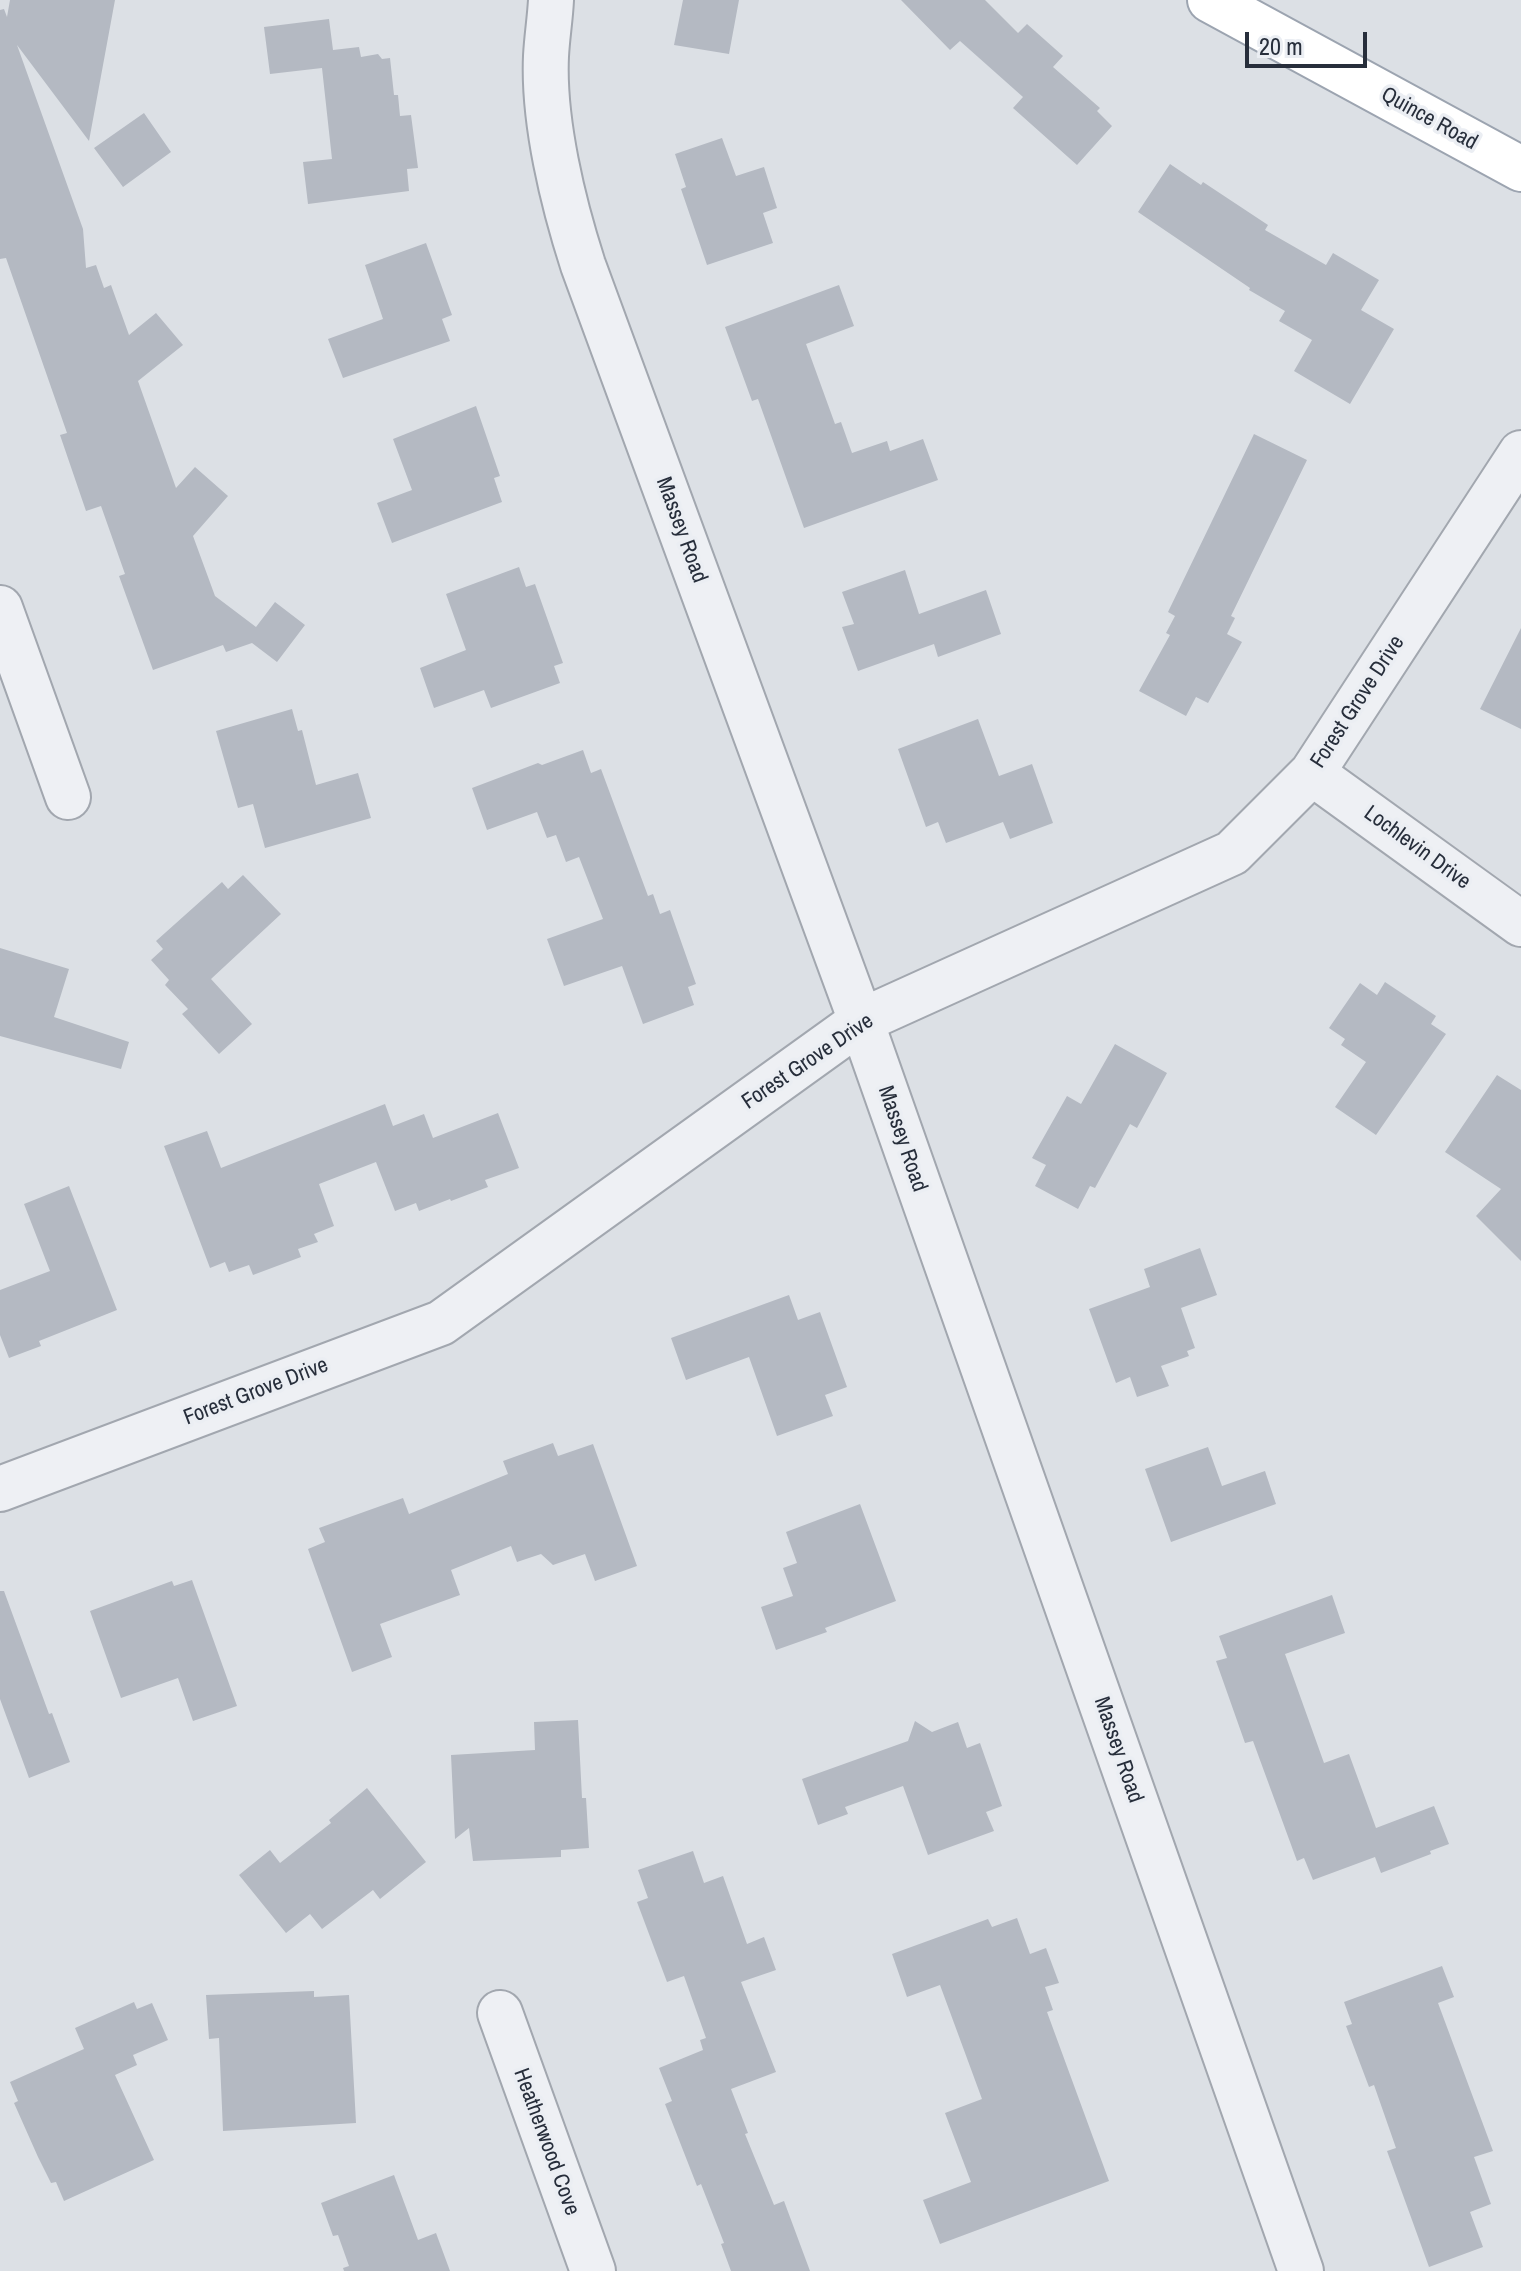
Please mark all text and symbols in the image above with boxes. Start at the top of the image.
scale bar [1249,16,1371,66]
text: 20 m [1259,30,1303,62]
street label: Quince Road [1376,82,1482,156]
street label: Massey Road [650,474,712,586]
street label: Forest Grove Drive [1305,631,1411,773]
street label: Lochlevin Drive [1359,800,1475,896]
street label: Forest Grove Drive [737,1008,879,1116]
street label: Massey Road [872,1083,932,1195]
street label: Forest Grove Drive [180,1352,332,1432]
street label: Massey Road [1088,1694,1148,1806]
street label: Heatherwood Cove [507,2065,585,2219]

